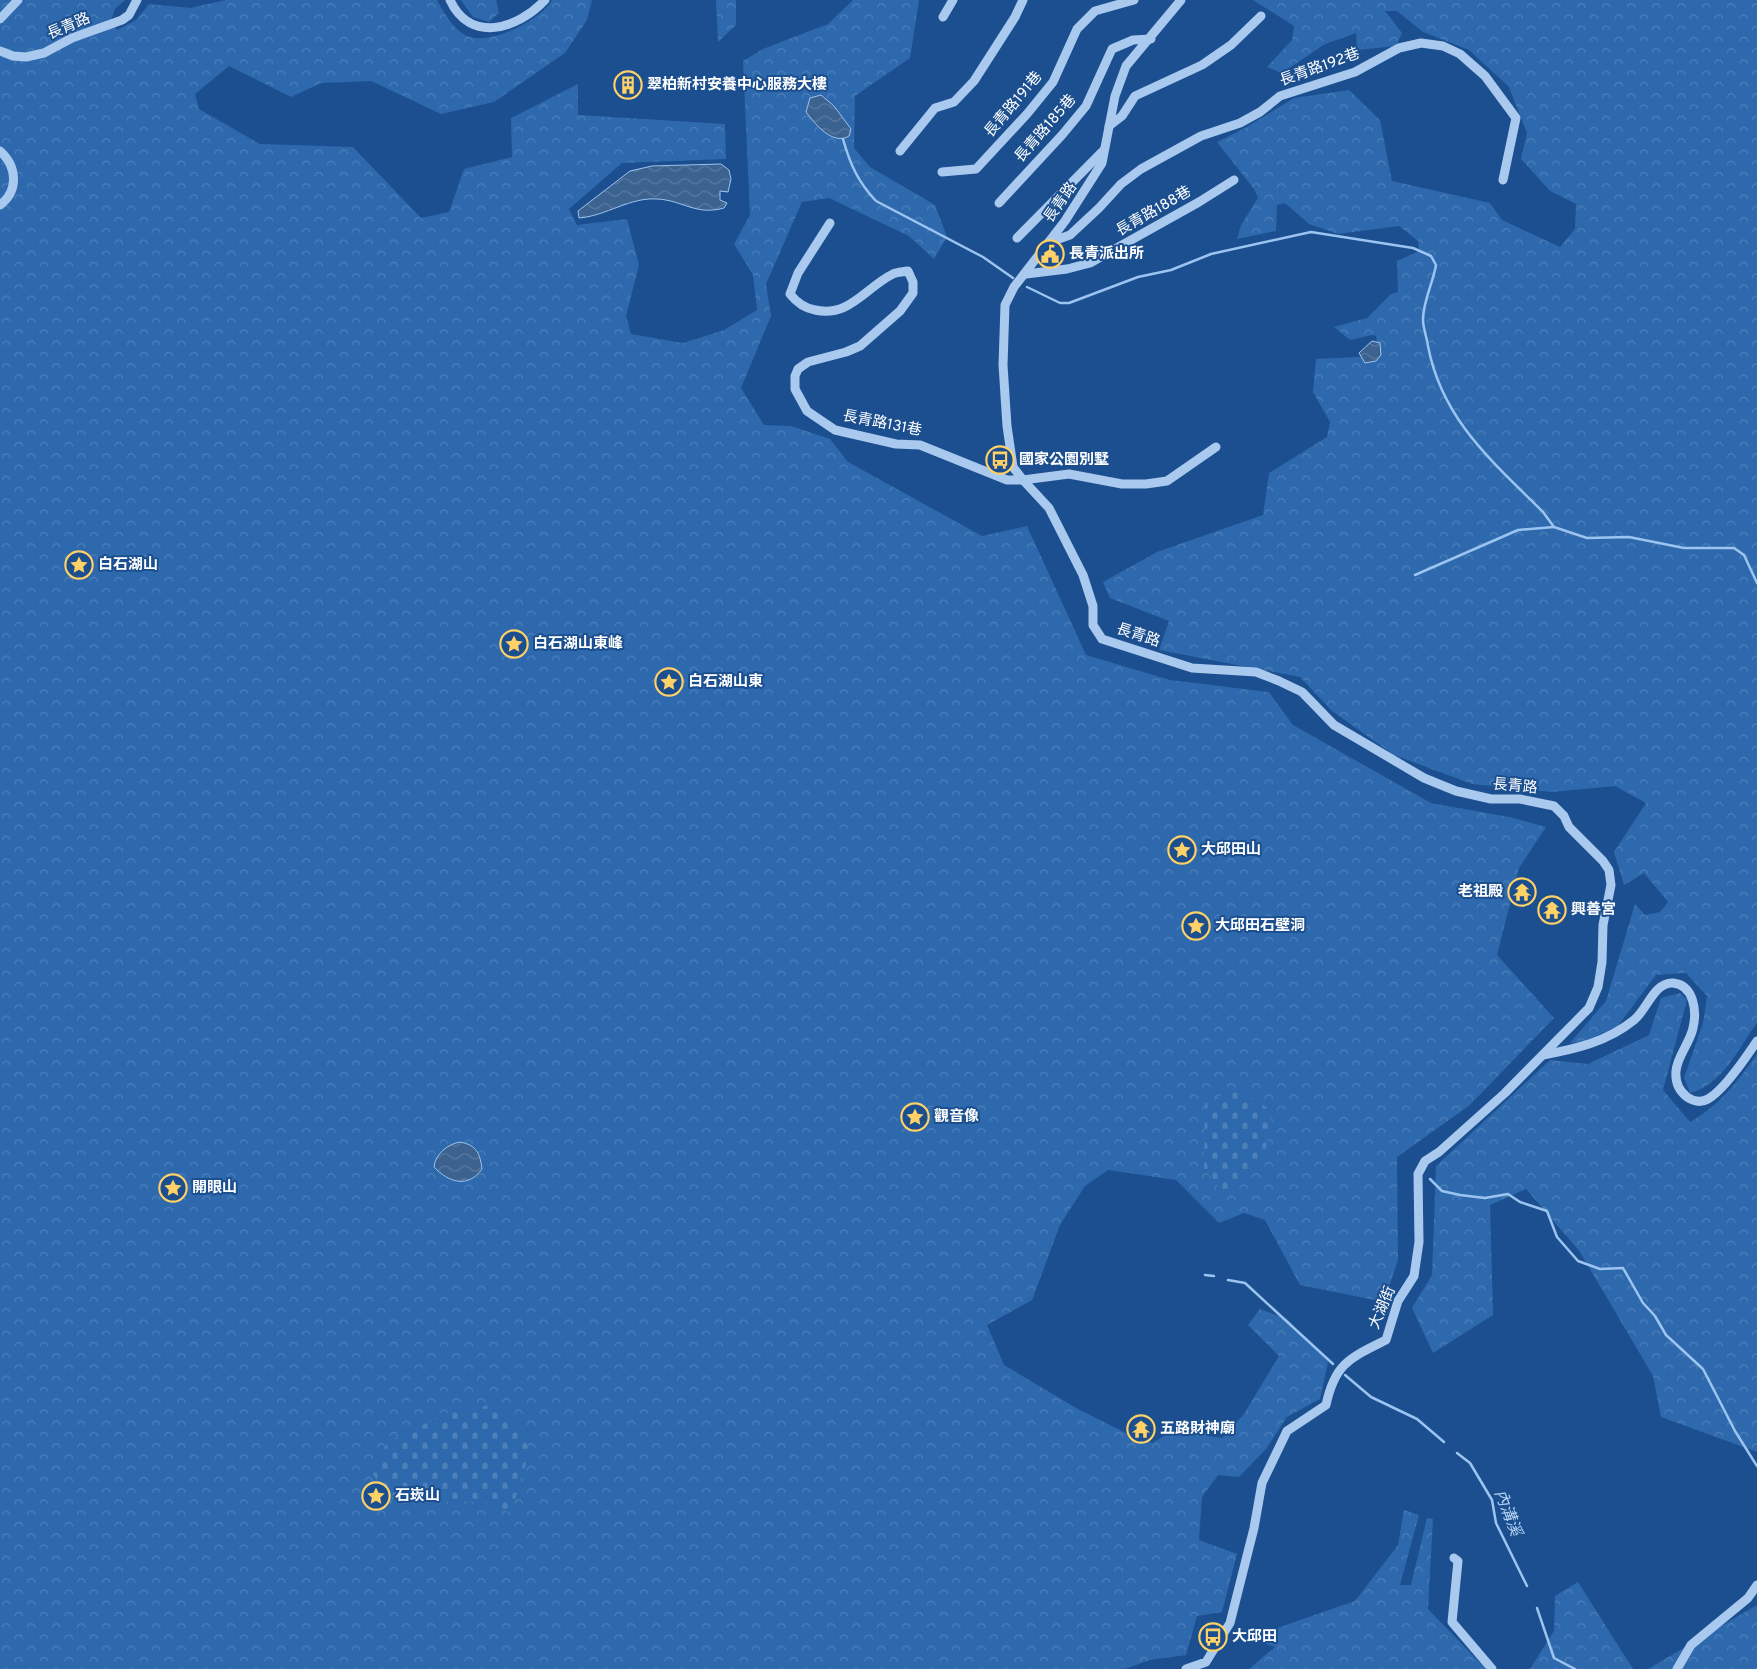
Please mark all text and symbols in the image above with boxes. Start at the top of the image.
street label: 長青路 [45,9,93,45]
street label: 長青路192巷 [1277,45,1363,91]
street label: 長青路191巷 [981,68,1047,142]
building icon: 翠柏新村安養中心服務大樓 [613,70,643,100]
place label: 翠柏新村安養中心服務大樓 [647,75,827,95]
street label: 長青路185巷 [1011,91,1081,167]
street label: 長青路 [1040,179,1082,227]
street label: 長青路188巷 [1113,183,1195,241]
public building icon: 長青派出所 [1035,239,1065,269]
place label: 長青派出所 [1069,245,1144,264]
street label: 長青路131巷 [841,407,923,441]
bus stop icon: 國家公園別墅 [985,445,1015,475]
place label: 國家公園別墅 [1019,451,1109,470]
place icon: 白石湖山 [64,550,94,580]
place label: 白石湖山 [98,555,158,575]
street label: 長青路 [1114,620,1162,652]
place icon: 白石湖山東峰 [499,629,529,659]
place label: 白石湖山東峰 [533,634,623,654]
place icon: 白石湖山東 [654,667,684,697]
place label: 白石湖山東 [688,672,763,692]
street label: 長青路 [1492,776,1538,798]
place icon: 大邱田山 [1167,835,1197,865]
place label: 大邱田山 [1201,841,1261,860]
temple icon: 老祖殿 [1507,877,1537,907]
place label: 老祖殿 [1458,883,1503,902]
temple icon: 興善宮 [1537,895,1567,925]
place label: 興善宮 [1571,901,1616,920]
place icon: 大邱田石壁洞 [1181,911,1211,941]
place label: 大邱田石壁洞 [1215,917,1305,936]
place icon: 觀音像 [900,1102,930,1132]
place label: 觀音像 [934,1108,979,1127]
place icon: 開眼山 [158,1173,188,1203]
place label: 開眼山 [192,1179,237,1198]
street label: 大湖街 [1365,1284,1401,1332]
temple icon: 五路財神廟 [1126,1414,1156,1444]
place label: 五路財神廟 [1160,1419,1235,1439]
place icon: 石崁山 [361,1481,391,1511]
place label: 石崁山 [395,1487,440,1506]
water label: 內溝溪 [1489,1487,1526,1541]
bus stop icon: 大邱田 [1198,1622,1228,1652]
place label: 大邱田 [1232,1628,1277,1647]

